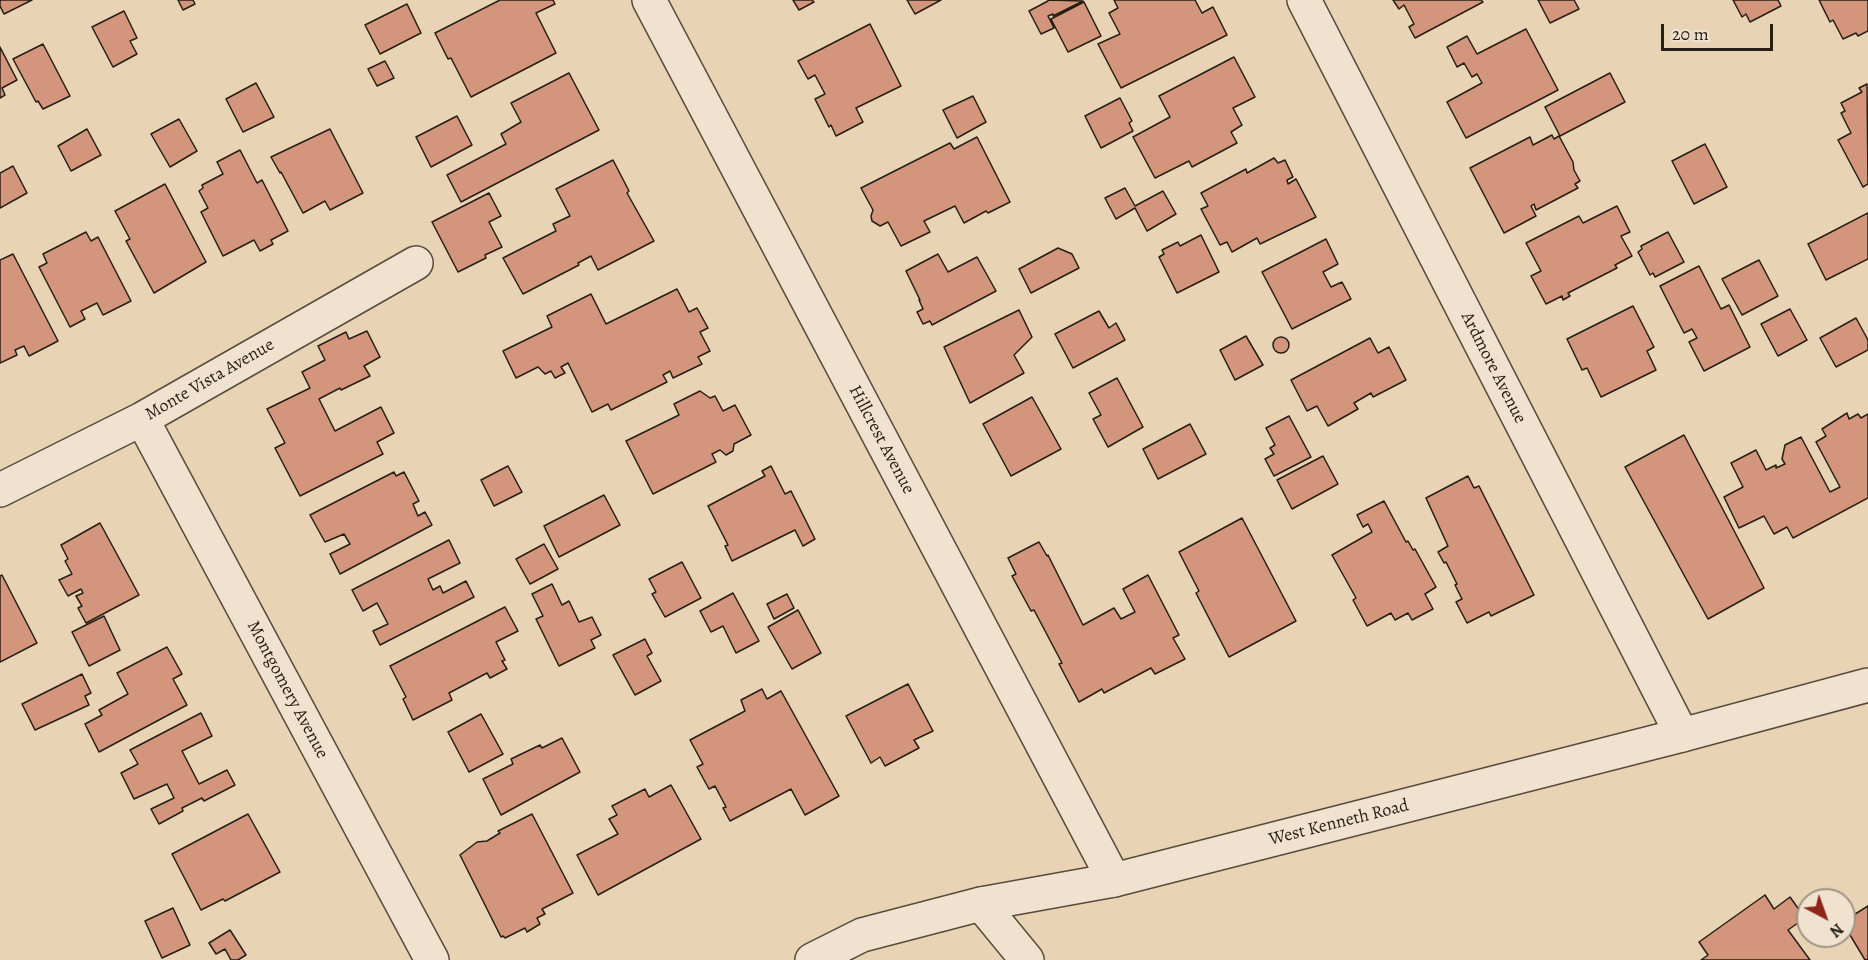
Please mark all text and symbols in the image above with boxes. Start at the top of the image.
scale bar [1664,12,1776,50]
text: 20 m [1672,22,1709,46]
street label: Ardmore Avenue [1456,309,1530,427]
street label: Monte Vista Avenue [142,334,278,426]
street label: Hillcrest Avenue [843,382,919,498]
street label: Montgomery Avenue [242,617,332,763]
street label: West Kenneth Road [1267,795,1411,851]
north arrow [1796,888,1856,948]
text: N [1825,918,1848,942]

